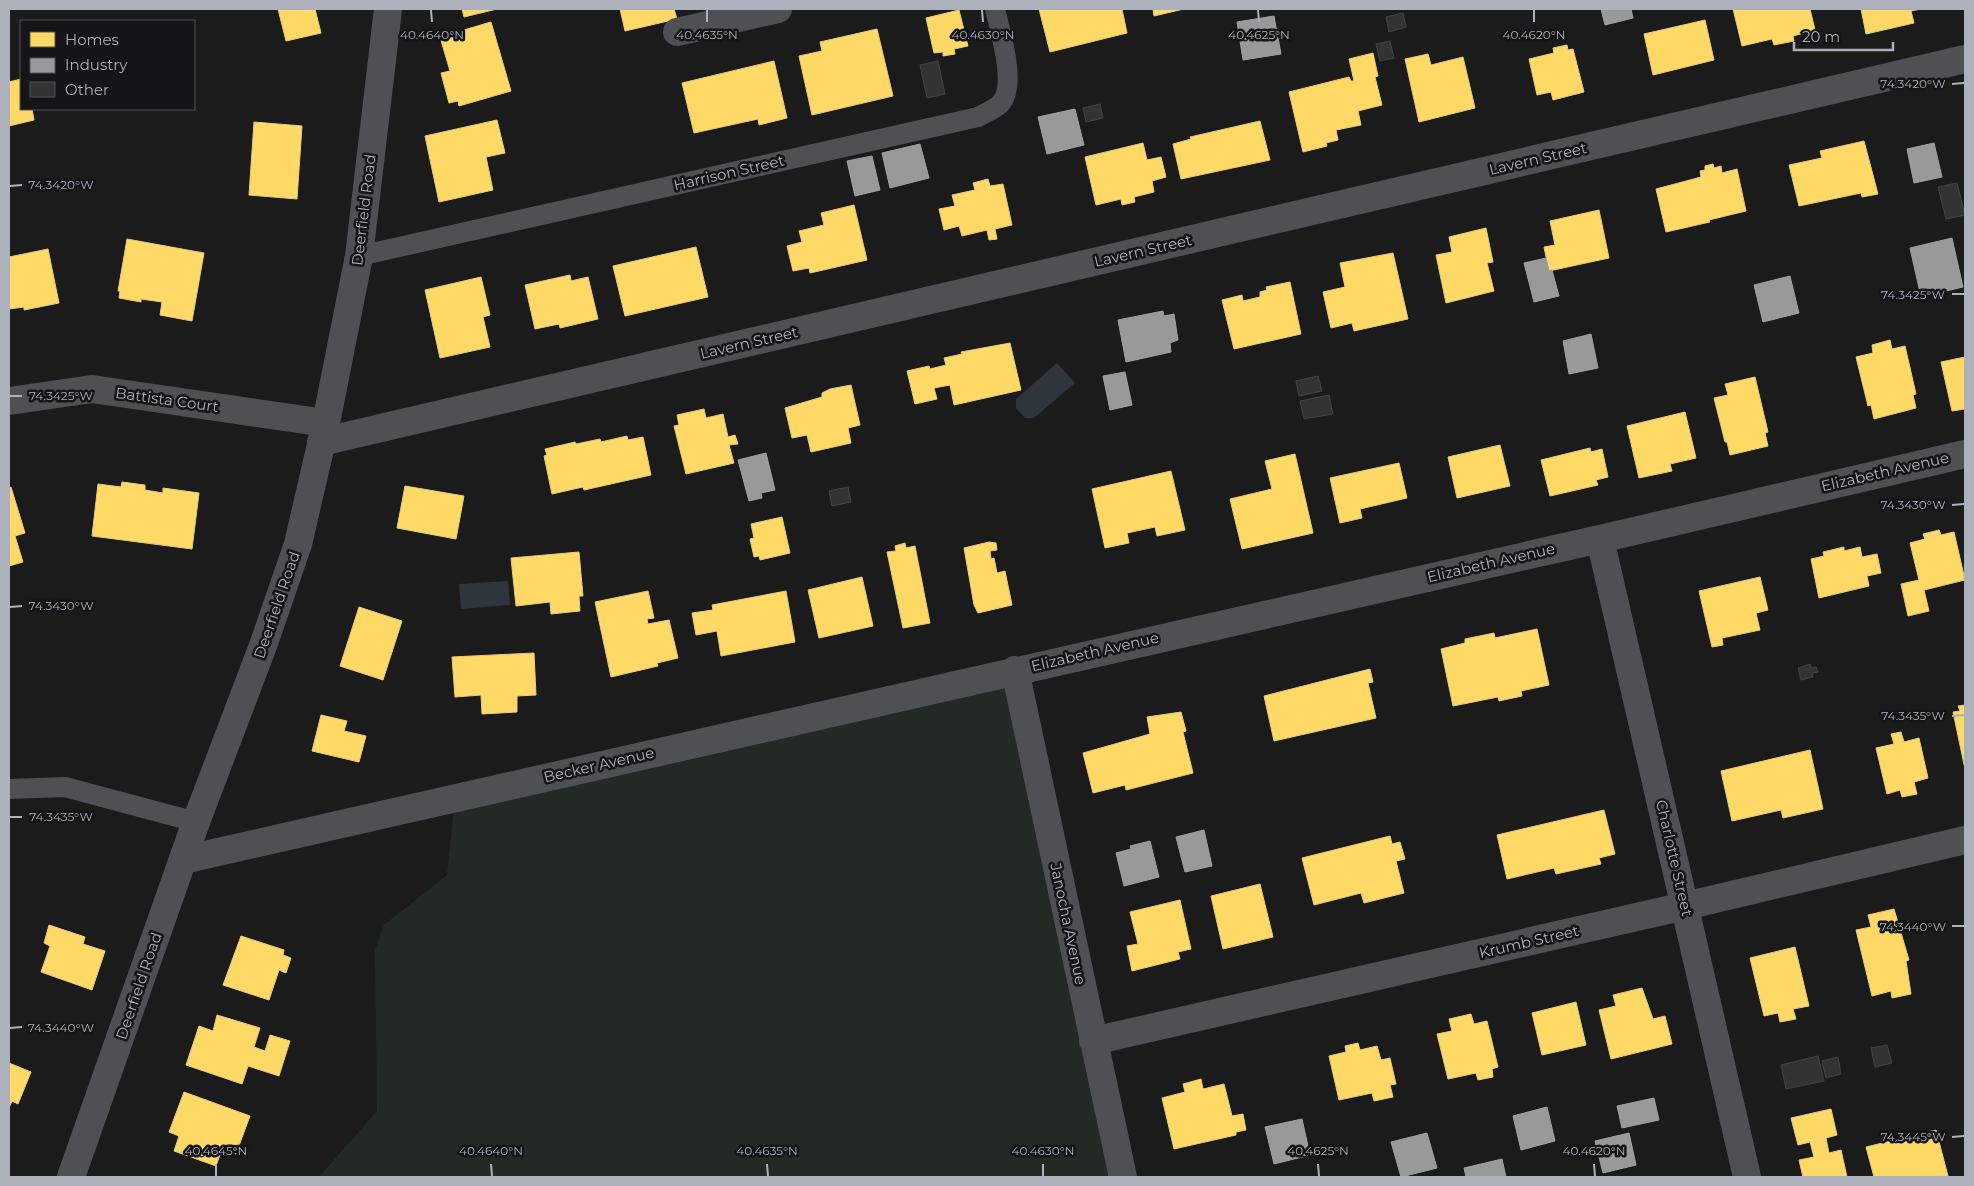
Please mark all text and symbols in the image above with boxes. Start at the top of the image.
legend [20,20,195,110]
scale bar [1794,20,1893,52]
text: 40.4640°N [400,27,464,42]
text: 40.4635°N [676,27,738,42]
text: 40.4630°N [952,27,1014,42]
text: 40.4625°N [1228,27,1290,42]
text: 40.4620°N [1503,27,1565,42]
text: 20 m [1802,27,1840,46]
text: Homes [65,30,119,49]
text: Industry [65,55,128,74]
text: 74.3420°W [1880,76,1946,91]
text: Other [65,80,109,99]
street label: Lavern Street [1487,138,1589,179]
street label: Harrison Street [672,151,786,194]
street label: Deerfield Road [347,153,380,267]
text: 74.3420°W [28,177,94,192]
street label: Lavern Street [1092,230,1194,271]
text: 74.3425°W [1881,287,1945,302]
street label: Lavern Street [698,322,800,363]
street label: Battista Court [114,383,220,416]
text: 74.3425°W [29,388,93,403]
street label: Elizabeth Avenue [1819,448,1951,495]
text: 74.3430°W [1880,497,1946,512]
street label: Elizabeth Avenue [1425,539,1557,586]
street label: Deerfield Road [249,549,304,661]
text: 74.3430°W [28,598,94,613]
street label: Elizabeth Avenue [1029,628,1161,675]
text: 74.3435°W [1881,708,1945,723]
street label: Becker Avenue [542,743,656,786]
street label: Charlotte Street [1652,798,1697,918]
text: 74.3435°W [29,809,93,824]
street label: Janocha Avenue [1046,860,1091,986]
text: 74.3440°W [1880,919,1946,934]
street label: Krumb Street [1477,921,1581,962]
street label: Deerfield Road [111,930,166,1042]
text: 74.3440°W [28,1020,94,1035]
text: 74.3445°W [1880,1129,1946,1144]
text: 40.4645°N [185,1143,247,1158]
text: 40.4640°N [459,1143,523,1158]
text: 40.4635°N [736,1143,798,1158]
text: 40.4630°N [1012,1143,1074,1158]
text: 40.4625°N [1287,1143,1349,1158]
text: 40.4620°N [1563,1143,1625,1158]

